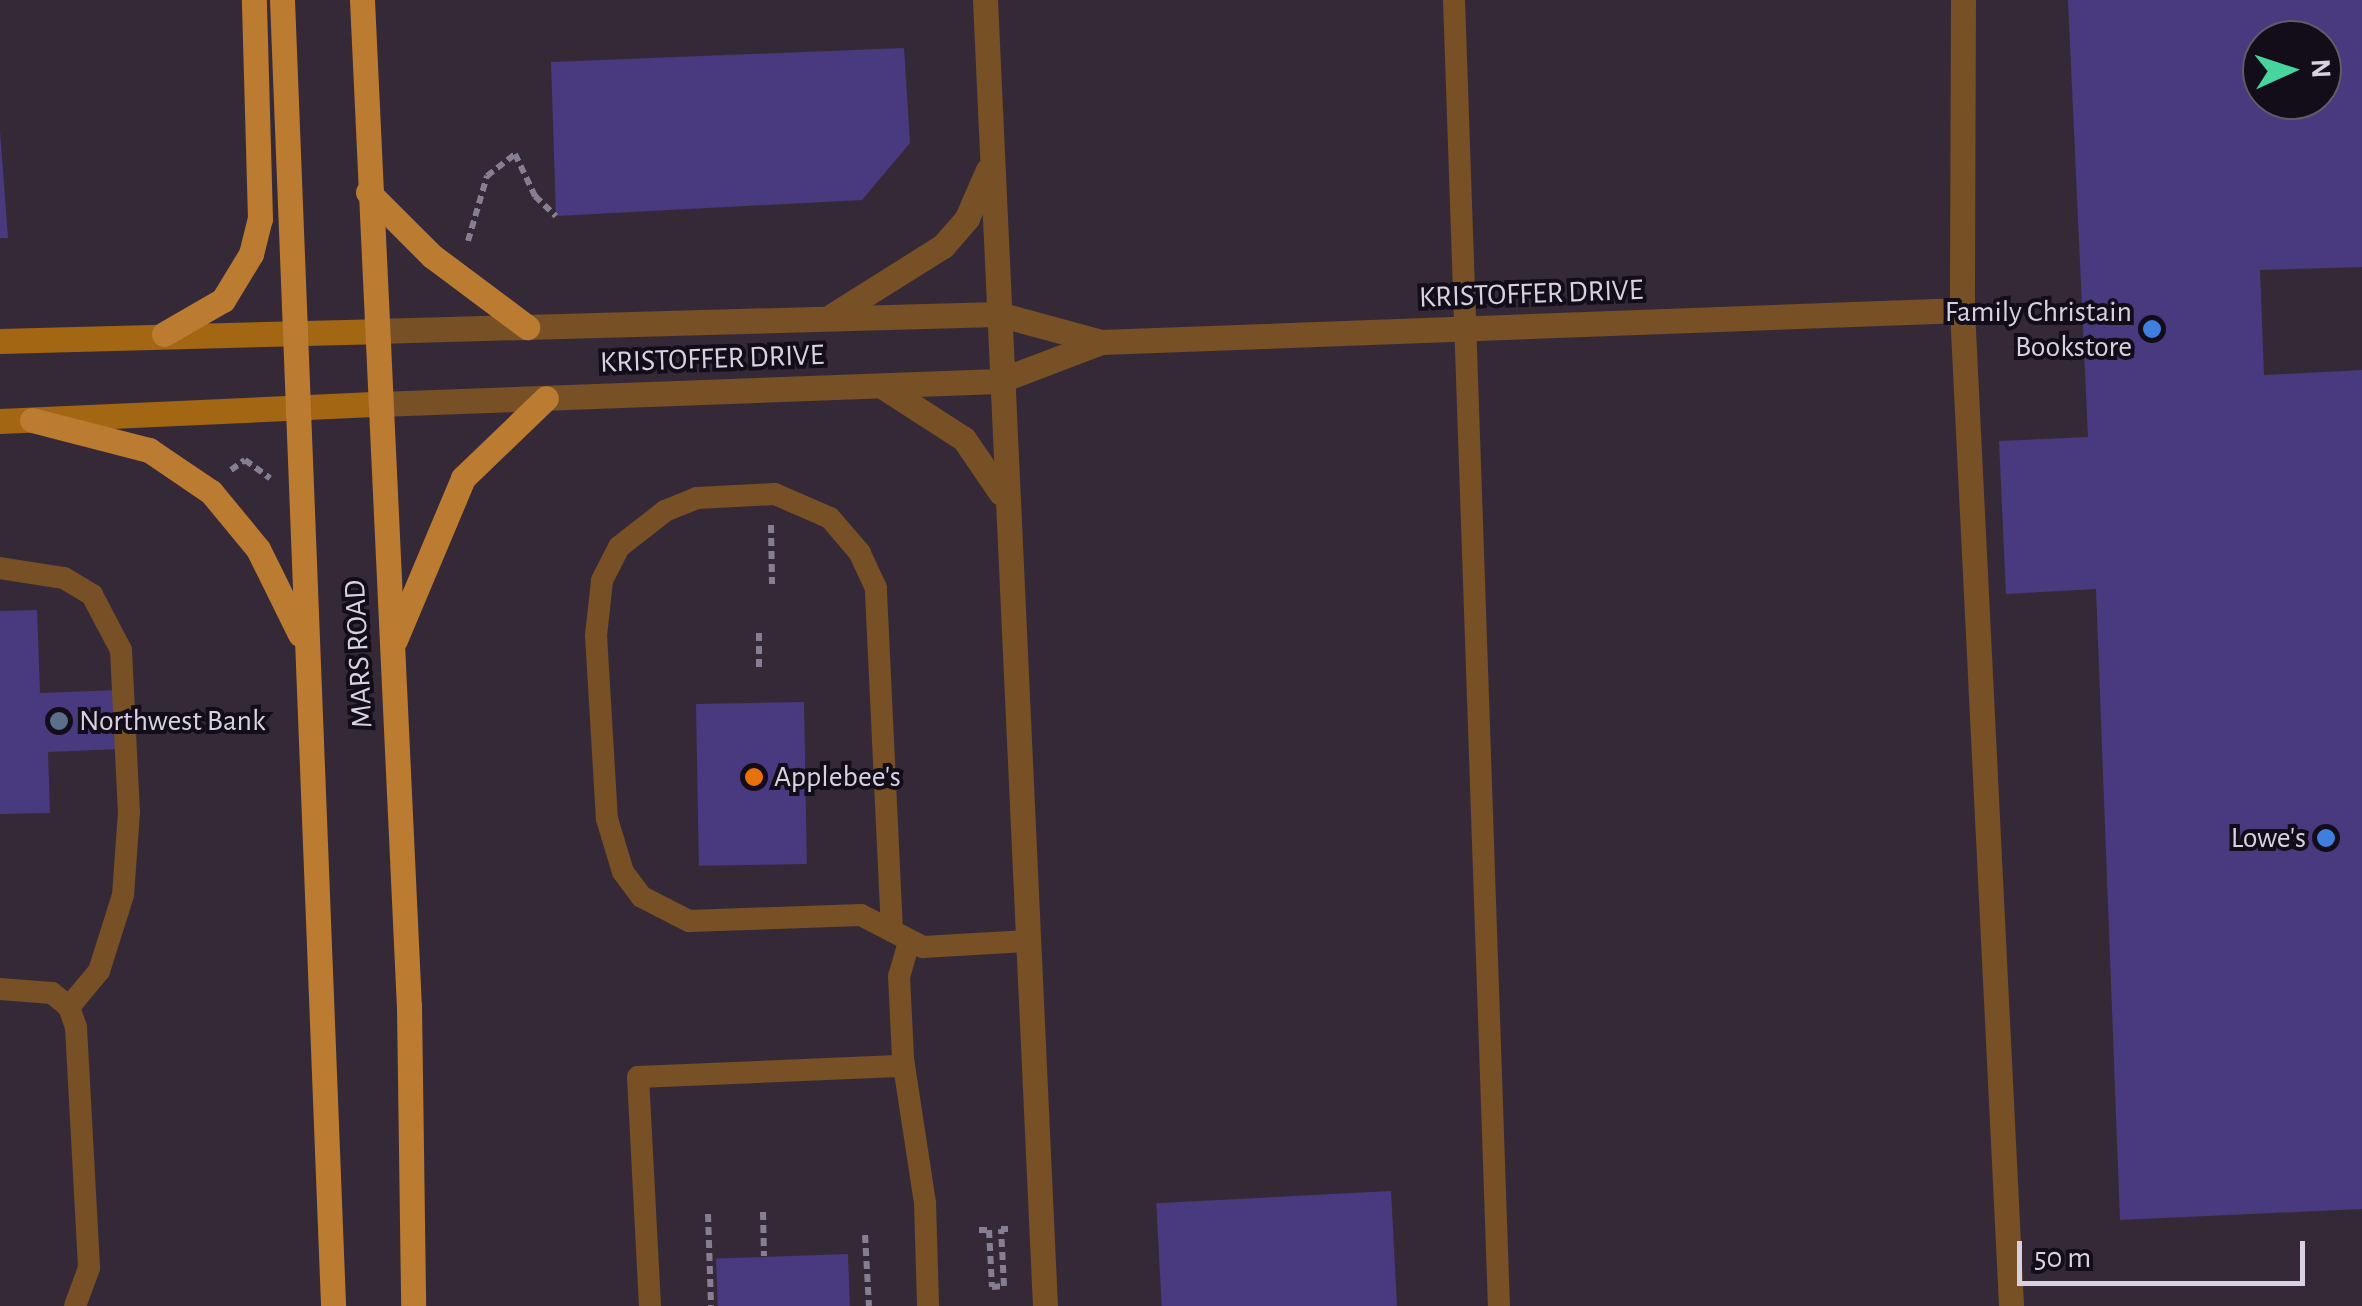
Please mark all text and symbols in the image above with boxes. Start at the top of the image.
north arrow [2242,20,2342,120]
text: N [2305,58,2334,79]
street label: KRISTOFFER DRIVE [1418,272,1644,316]
place label: Family Christain Bookstore [1945,294,2132,364]
marker: Family Christain Bookstore [2141,318,2163,340]
street label: KRISTOFFER DRIVE [599,337,825,381]
street label: MARS ROAD [337,579,381,729]
place label: Northwest Bank [79,703,266,739]
marker: Northwest Bank [48,710,70,732]
place label: Applebee's [774,759,901,795]
marker: Applebee's [743,766,765,788]
place label: Lowe's [2231,820,2306,856]
marker: Lowe's [2315,827,2337,849]
scale bar [2022,1221,2310,1283]
text: 50 m [2034,1243,2091,1273]

